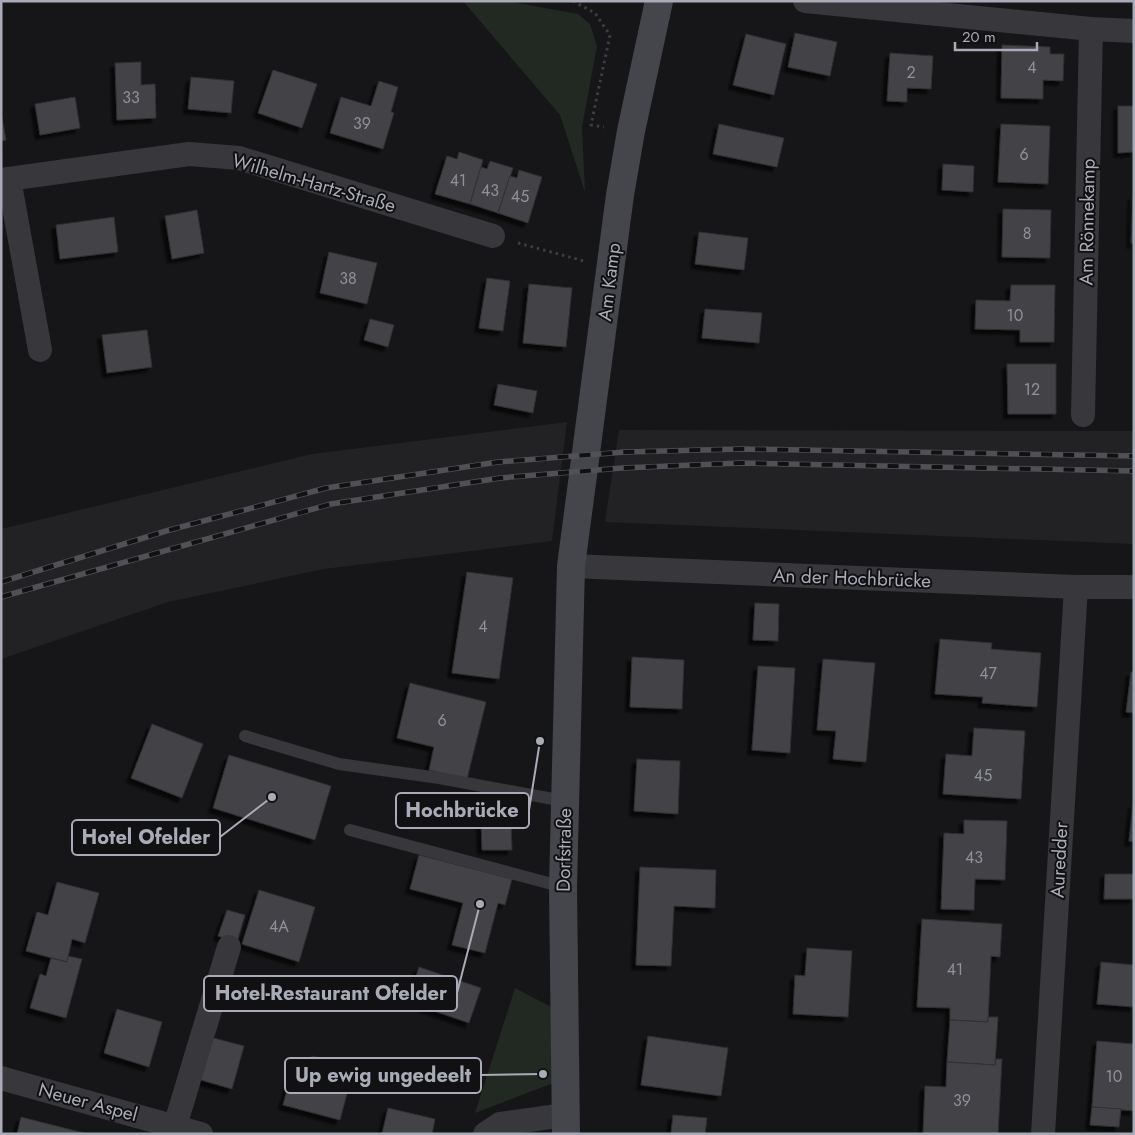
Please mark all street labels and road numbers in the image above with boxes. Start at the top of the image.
street label: Wilhelm-Hartz-Straße [229,147,399,219]
street label: Am Rönnekamp [1072,158,1102,286]
street label: Am Kamp [591,241,627,323]
street label: An der Hochbrücke [772,562,932,594]
street label: Dorfstraße [550,808,578,892]
street label: Auredder [1044,821,1074,899]
street label: Neuer Aspel [35,1076,141,1128]

